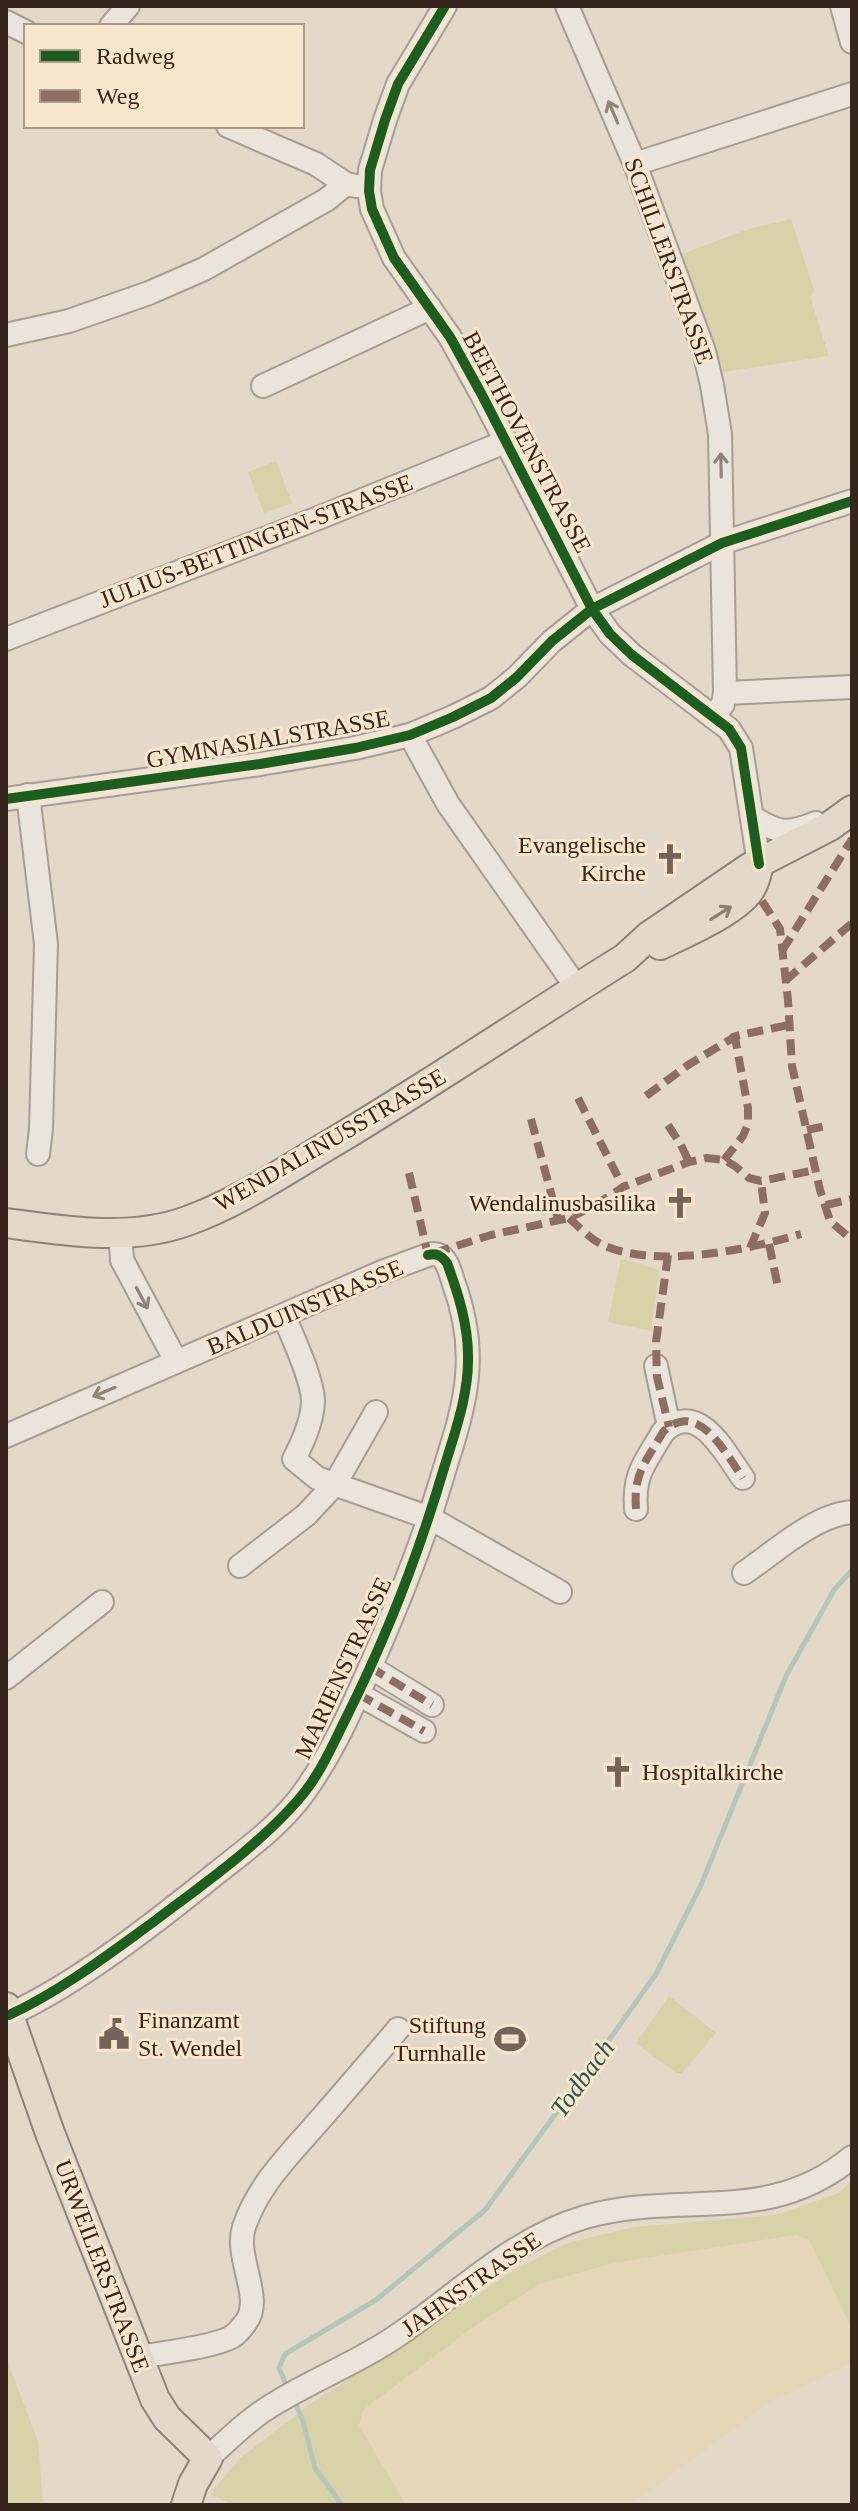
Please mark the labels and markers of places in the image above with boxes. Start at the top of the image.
place label: Evangelische Kirche [518,832,646,886]
church icon: Evangelische Kirche [653,842,687,876]
church icon: Wendalinusbasilika [663,1186,697,1220]
place label: Wendalinusbasilika [469,1190,656,1216]
church icon: Hospitalkirche [601,1755,635,1789]
place label: Hospitalkirche [642,1759,783,1785]
place label: Finanzamt St. Wendel [138,2007,243,2061]
place label: Stiftung Turnhalle [394,2012,486,2066]
public building icon: Finanzamt St. Wendel [97,2017,131,2051]
sports icon: Stiftung Turnhalle [493,2022,527,2056]

